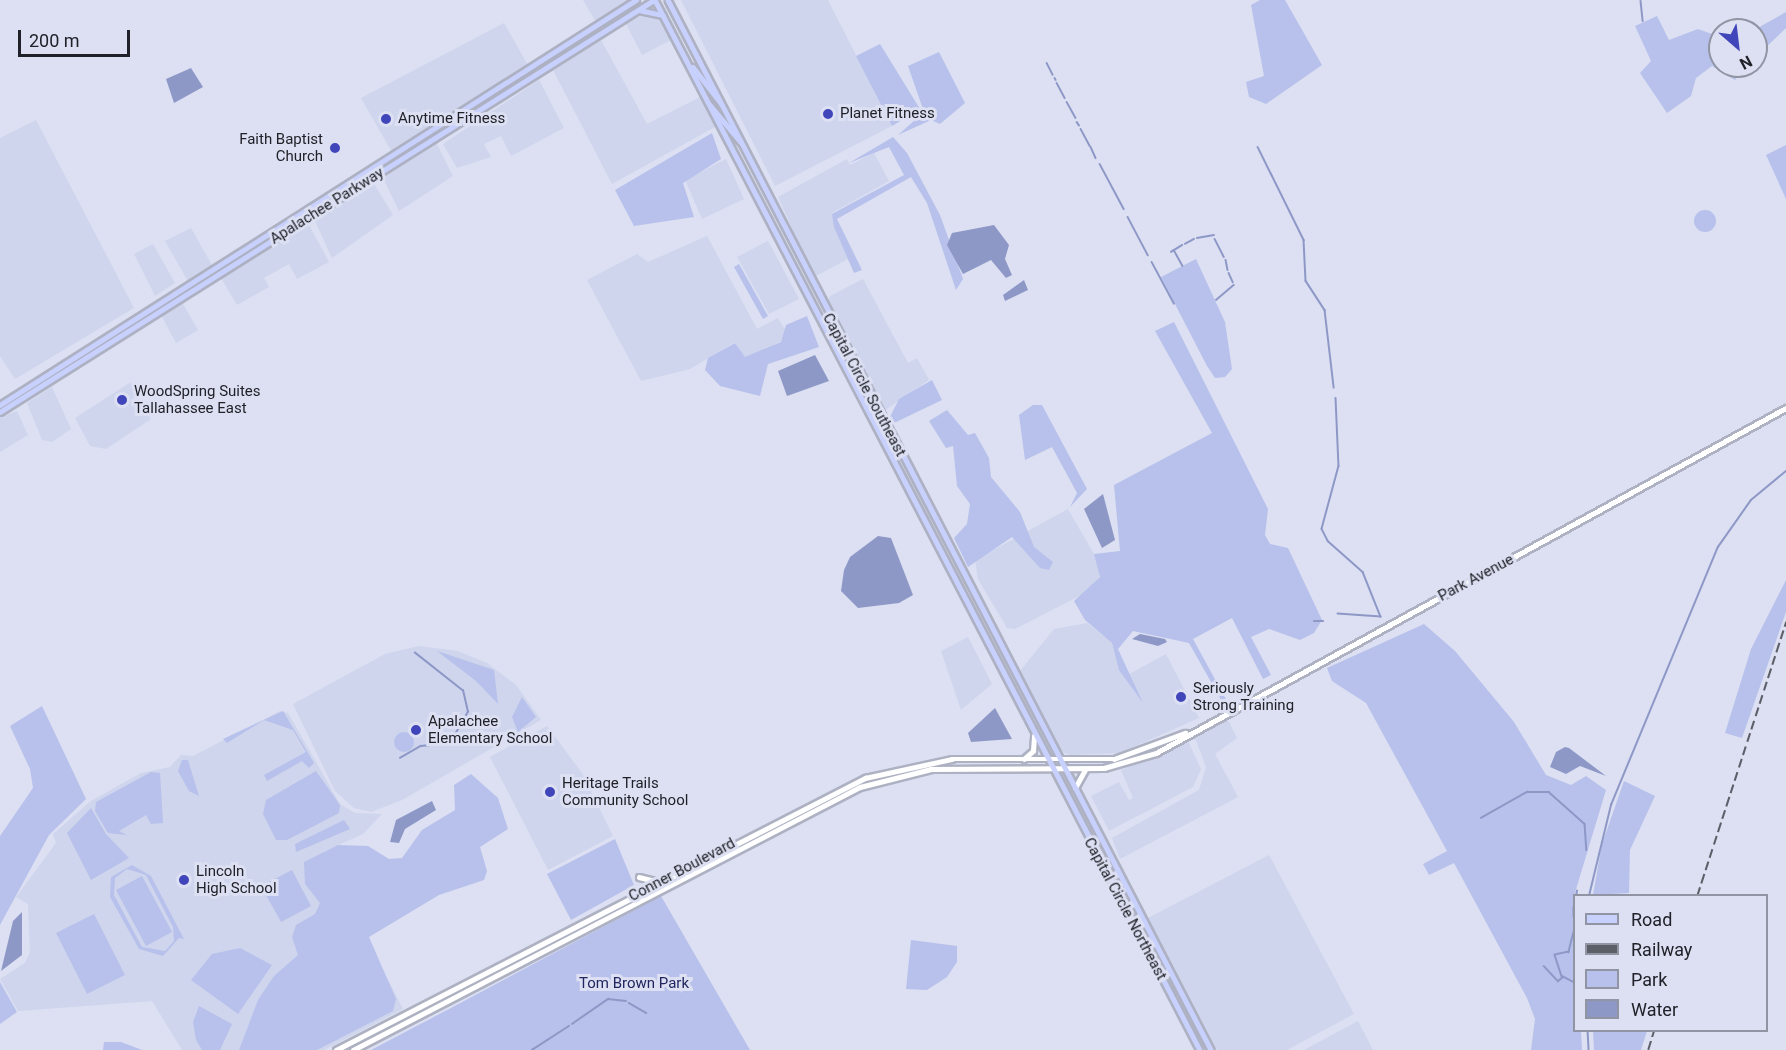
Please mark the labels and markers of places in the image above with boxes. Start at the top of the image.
place label: Planet Fitness [840,105,935,123]
marker: Planet Fitness [821,107,835,121]
place label: Anytime Fitness [398,110,505,128]
marker: Anytime Fitness [379,112,393,126]
place label: Faith Baptist Church [239,130,323,165]
marker: Faith Baptist Church [328,141,342,155]
place label: WoodSpring Suites Tallahassee East [134,382,261,417]
marker: WoodSpring Suites Tallahassee East [115,393,129,407]
place label: Seriously Strong Training [1193,679,1294,714]
marker: Seriously Strong Training [1174,690,1188,704]
place label: Apalachee Elementary School [428,712,552,747]
marker: Apalachee Elementary School [409,723,423,737]
place label: Heritage Trails Community School [562,774,688,809]
marker: Heritage Trails Community School [543,785,557,799]
place label: Lincoln High School [196,862,277,897]
marker: Lincoln High School [177,873,191,887]

